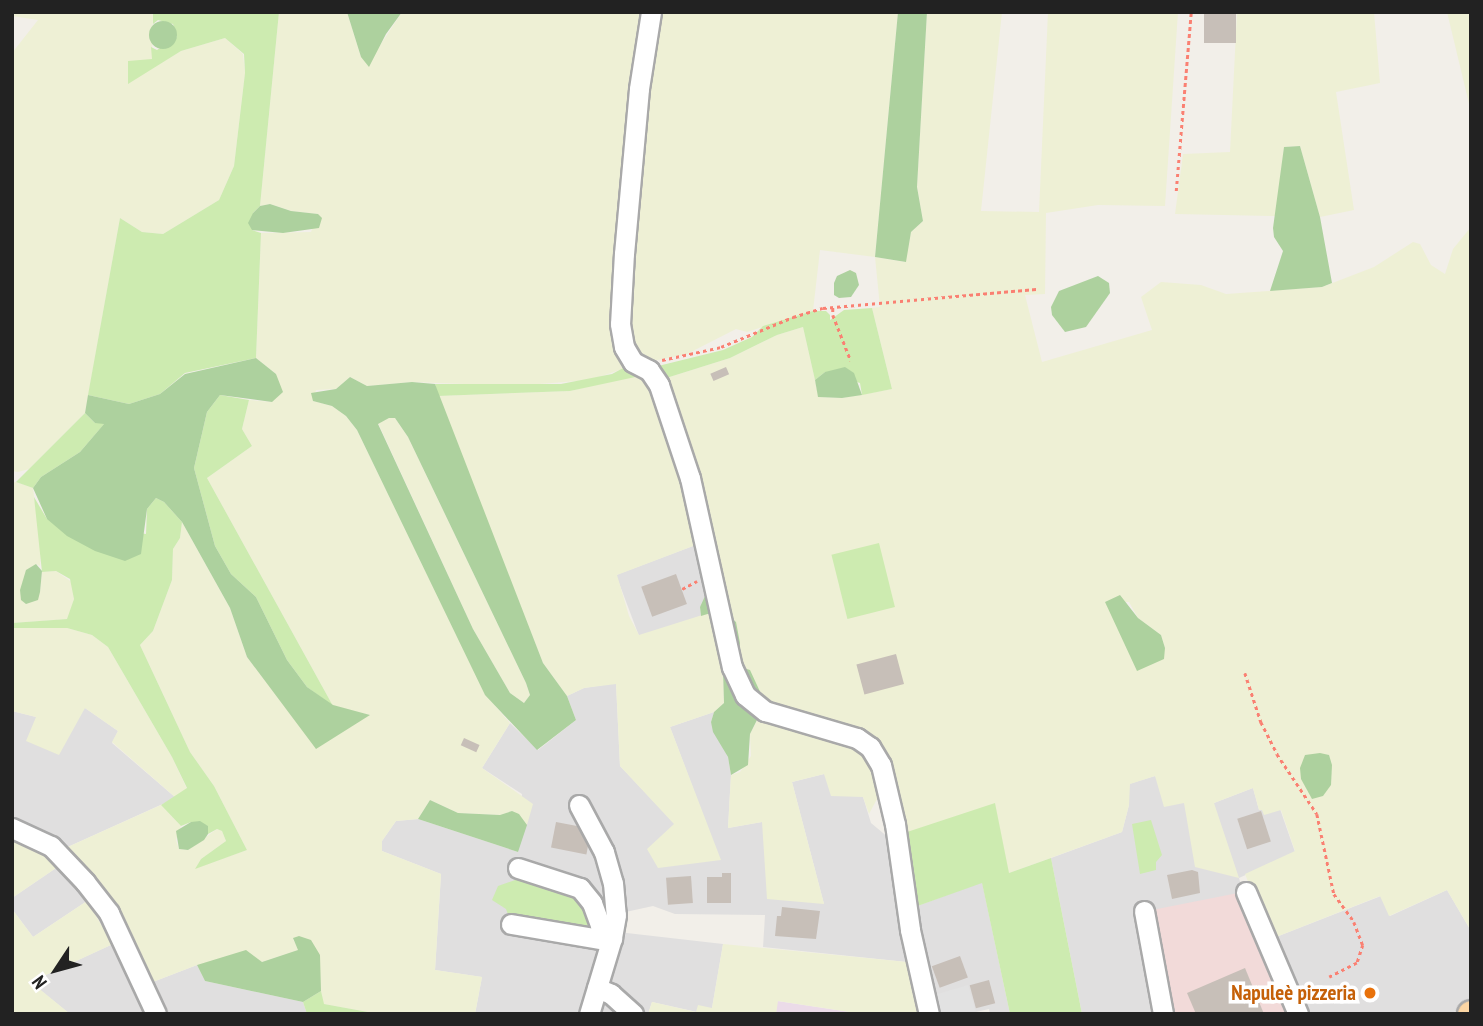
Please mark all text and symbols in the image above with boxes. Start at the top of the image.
north arrow [21,935,91,1005]
text: N [26,971,52,994]
place label: Napuleè pizzeria [1231,980,1356,1006]
marker: Napuleè pizzeria [1362,985,1378,1001]

